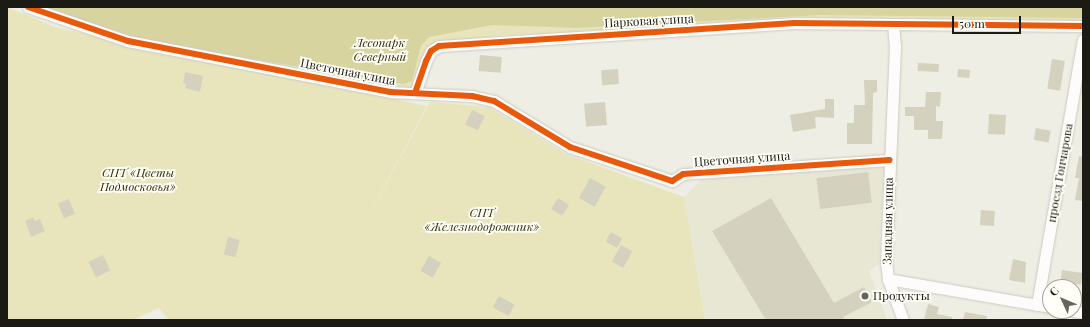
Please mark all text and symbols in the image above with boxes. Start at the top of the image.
scale bar [954,8,1023,34]
street label: Парковая улица [604,11,694,31]
text: 50 m [959,15,985,31]
park label: Лесопарк Северный [354,36,406,64]
street label: Цветочная улица [299,56,397,88]
street label: проезд Гончарова [1044,122,1076,224]
street label: Цветочная улица [693,148,791,170]
park label: СНТ «Цветы Подмосковья» [100,166,176,194]
street label: Западная улица [880,177,896,265]
park label: СНТ «Железнодорожник» [424,206,540,234]
north arrow [1042,279,1082,319]
text: С [1046,283,1062,299]
place label: Продукты [873,289,930,303]
marker: Продукты [860,291,870,301]

